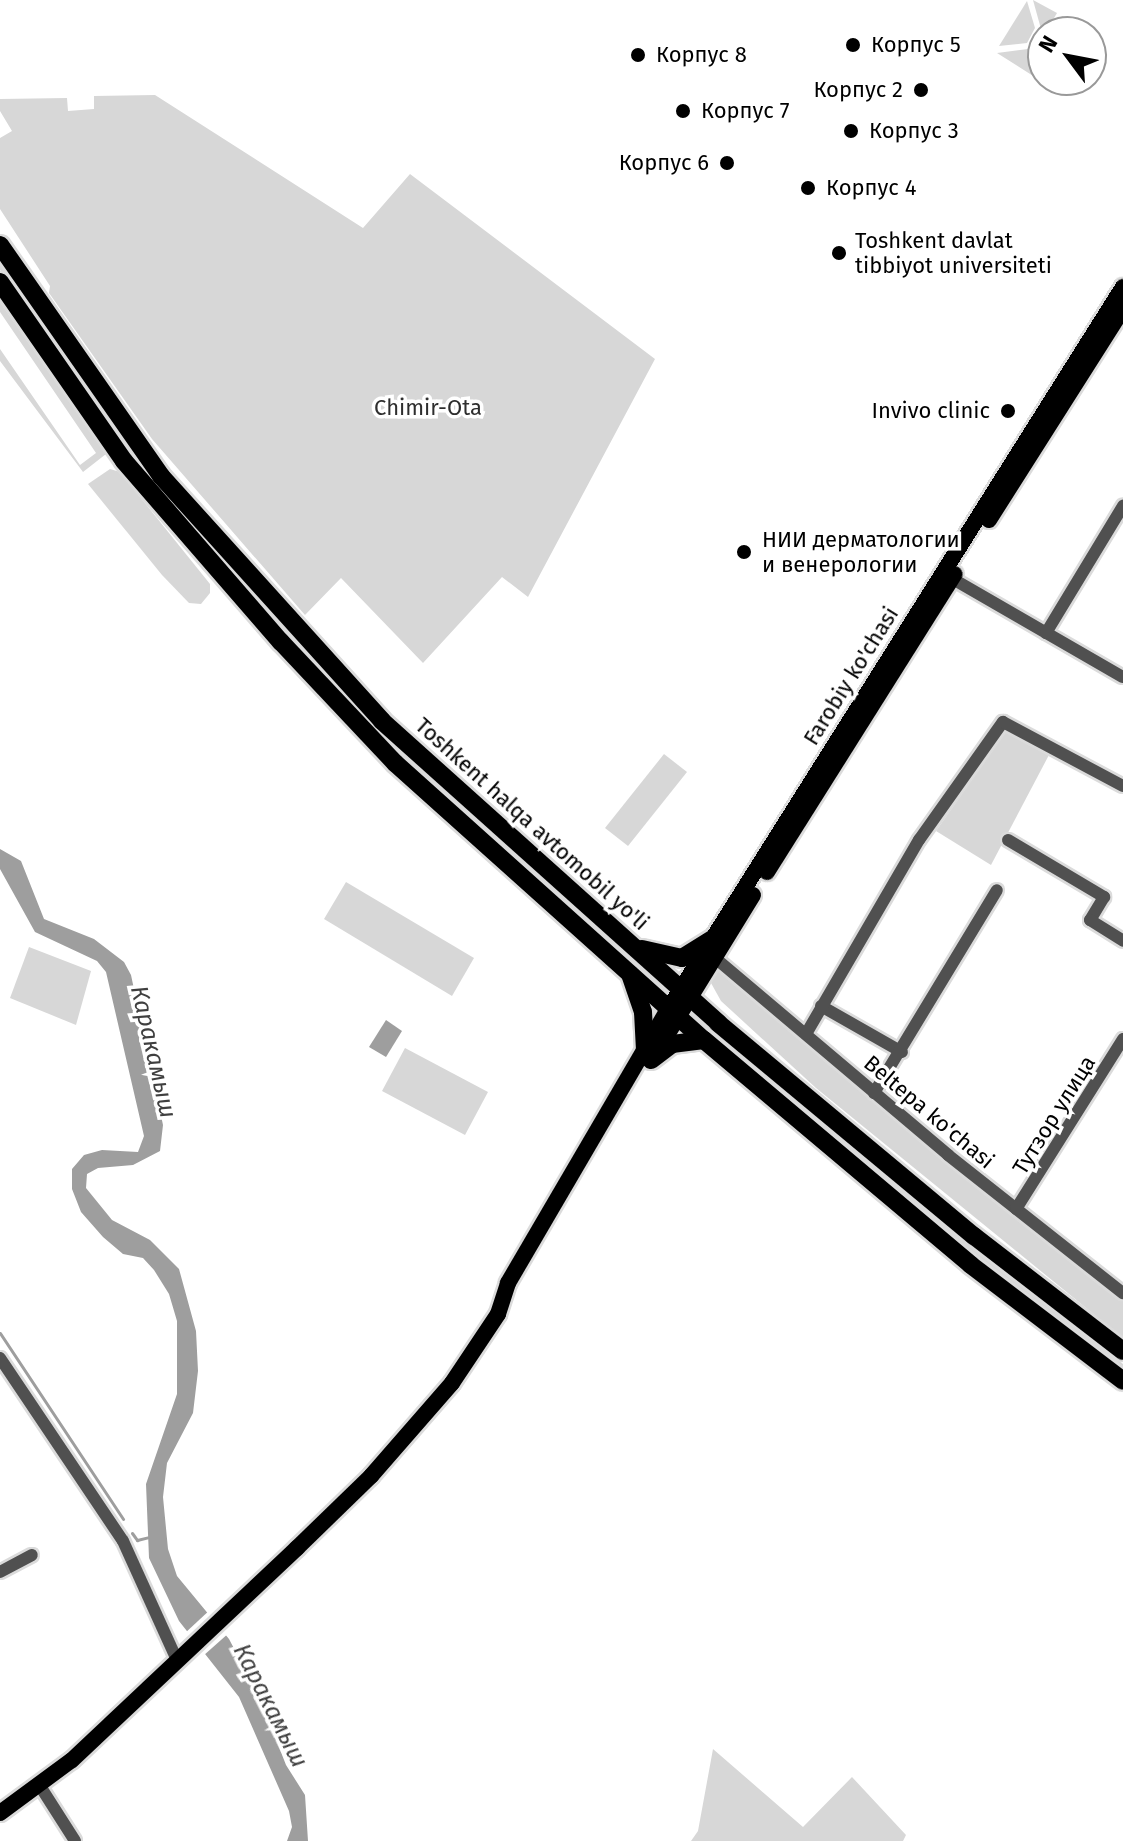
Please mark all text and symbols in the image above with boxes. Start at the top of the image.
north arrow [1027,16,1107,96]
text: N [1033,31,1063,57]
place label: Корпус 5 [871,32,961,58]
marker: Корпус 5 [842,34,864,56]
place label: Корпус 8 [656,42,747,68]
marker: Корпус 8 [627,44,649,66]
place label: Корпус 2 [813,77,903,103]
marker: Корпус 2 [910,79,932,101]
place label: Корпус 7 [701,98,789,124]
marker: Корпус 7 [672,100,694,122]
place label: Корпус 3 [869,118,959,144]
marker: Корпус 3 [840,120,862,142]
place label: Корпус 6 [619,150,709,176]
marker: Корпус 6 [716,152,738,174]
place label: Корпус 4 [826,175,916,201]
marker: Корпус 4 [797,177,819,199]
place label: Toshkent davlat tibbiyot universiteti [855,227,1052,278]
marker: Toshkent davlat tibbiyot universiteti [830,244,848,262]
park label: Chimir-Ota [374,395,482,421]
place label: Invivo clinic [872,398,990,424]
marker: Invivo clinic [997,400,1019,422]
place label: НИИ дерматологии и венерологии [762,526,960,578]
marker: НИИ дерматологии и венерологии [733,541,755,563]
street label: Farobiy ko'chasi [798,602,904,750]
street label: Toshkent halqa avtomobil yo'li [410,712,654,936]
water label: Каракамыш [124,983,182,1121]
street label: Beltepa ko'chasi [858,1050,1000,1174]
street label: Тутзор улица [1007,1051,1101,1179]
water label: Каракамыш [227,1639,313,1773]

